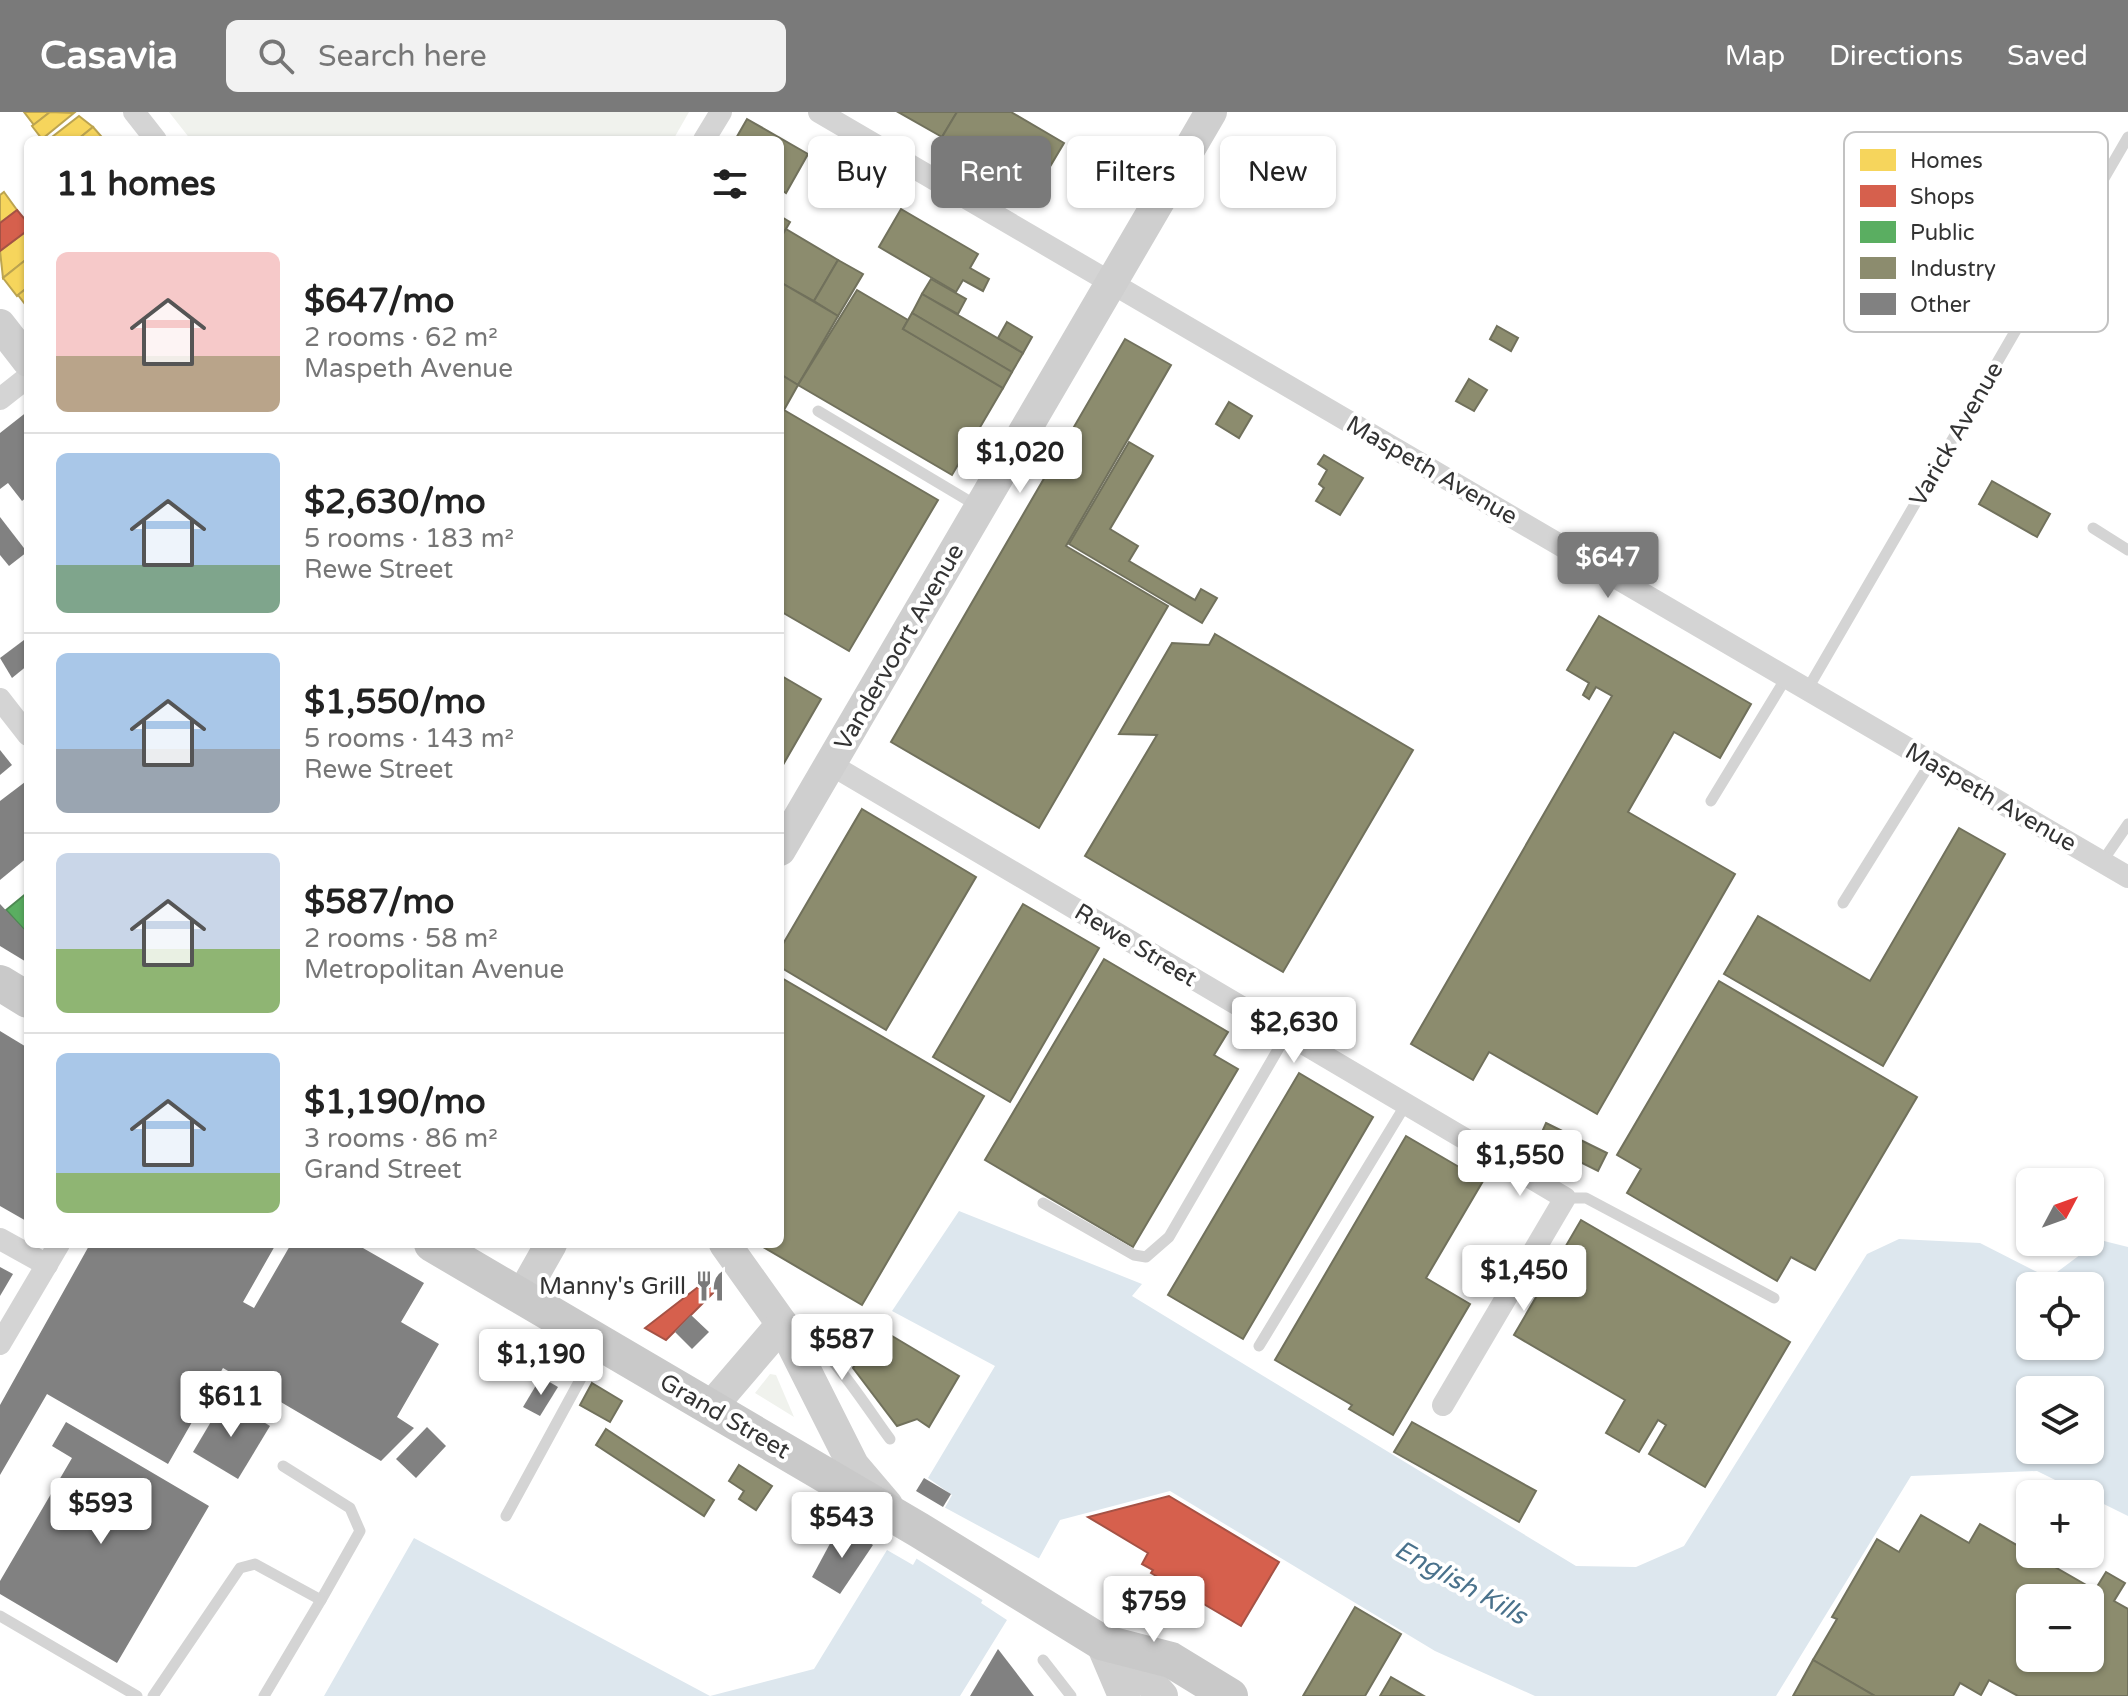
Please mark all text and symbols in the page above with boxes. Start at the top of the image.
search box [226,20,786,92]
text: Casavia [40,33,178,79]
icon: search [254,34,298,78]
text: Search here [318,38,487,75]
text: Map [1725,39,1785,73]
text: Directions [1829,39,1963,73]
text: Saved [2007,39,2088,73]
legend [1844,132,2108,332]
chip: Buy [808,136,915,208]
chip: Rent [931,136,1051,208]
chip: Filters [1067,136,1204,208]
chip: New [1220,136,1336,208]
text: Homes [1910,148,1983,174]
icon: filters [708,162,752,206]
text: 11 homes [56,164,216,205]
text: Shops [1910,184,1975,210]
text: Public [1910,220,1975,246]
text: Industry [1910,256,1996,282]
text: $647/mo [304,281,454,322]
icon: home [120,284,216,380]
text: Other [1910,292,1971,318]
text: 2 rooms · 62 m² [304,322,498,353]
text: Maspeth Avenue [304,353,513,384]
street label: Varick Avenue [1903,357,2009,512]
street label: Maspeth Avenue [1341,410,1523,531]
pin: $1,020 [955,427,1085,495]
text: $1,020 [976,437,1064,468]
text: $2,630/mo [304,482,486,523]
icon: home [120,485,216,581]
text: 5 rooms · 183 m² [304,523,514,554]
pin: $647 [1561,532,1655,600]
street label: Vandervoort Avenue [828,539,970,756]
text: $647 [1575,542,1641,573]
text: Rewe Street [304,554,453,585]
text: $1,550/mo [304,682,486,723]
icon: home [120,685,216,781]
text: 5 rooms · 143 m² [304,723,514,754]
street label: Maspeth Avenue [1900,737,2082,858]
text: Rewe Street [304,754,453,785]
text: $587/mo [304,882,454,923]
icon: home [120,885,216,981]
street label: Rewe Street [1069,898,1202,993]
text: 2 rooms · 58 m² [304,923,498,954]
text: Metropolitan Avenue [304,954,564,985]
pin: $2,630 [1229,997,1359,1065]
text: $2,630 [1250,1007,1338,1038]
text: $1,190/mo [304,1082,486,1123]
icon: home [120,1085,216,1181]
text: 3 rooms · 86 m² [304,1123,498,1154]
pin: $1,550 [1455,1130,1585,1198]
text: $1,550 [1476,1140,1564,1171]
text: Grand Street [304,1154,462,1185]
north arrow [2016,1168,2104,1256]
map controls [2016,1168,2104,1672]
pin: $1,450 [1459,1245,1589,1313]
text: $1,450 [1480,1255,1568,1286]
restaurant icon: Manny's Grill [693,1269,727,1303]
place label: Manny's Grill [539,1272,686,1301]
button: locate [2016,1272,2104,1360]
pin: $587 [795,1314,889,1382]
text: $587 [809,1324,875,1355]
pin: $1,190 [476,1329,606,1397]
text: $1,190 [497,1339,585,1370]
street label: Grand Street [655,1368,795,1465]
pin: $611 [184,1371,278,1439]
button: layers [2016,1376,2104,1464]
text: $611 [198,1381,264,1412]
pin: $593 [54,1478,148,1546]
button: + [2016,1480,2104,1568]
text: $593 [68,1488,134,1519]
pin: $543 [795,1492,889,1560]
text: $543 [809,1502,875,1533]
water label: English Kills [1389,1533,1533,1632]
pin: $759 [1107,1576,1201,1644]
button: − [2016,1584,2104,1672]
text: $759 [1121,1586,1187,1617]

